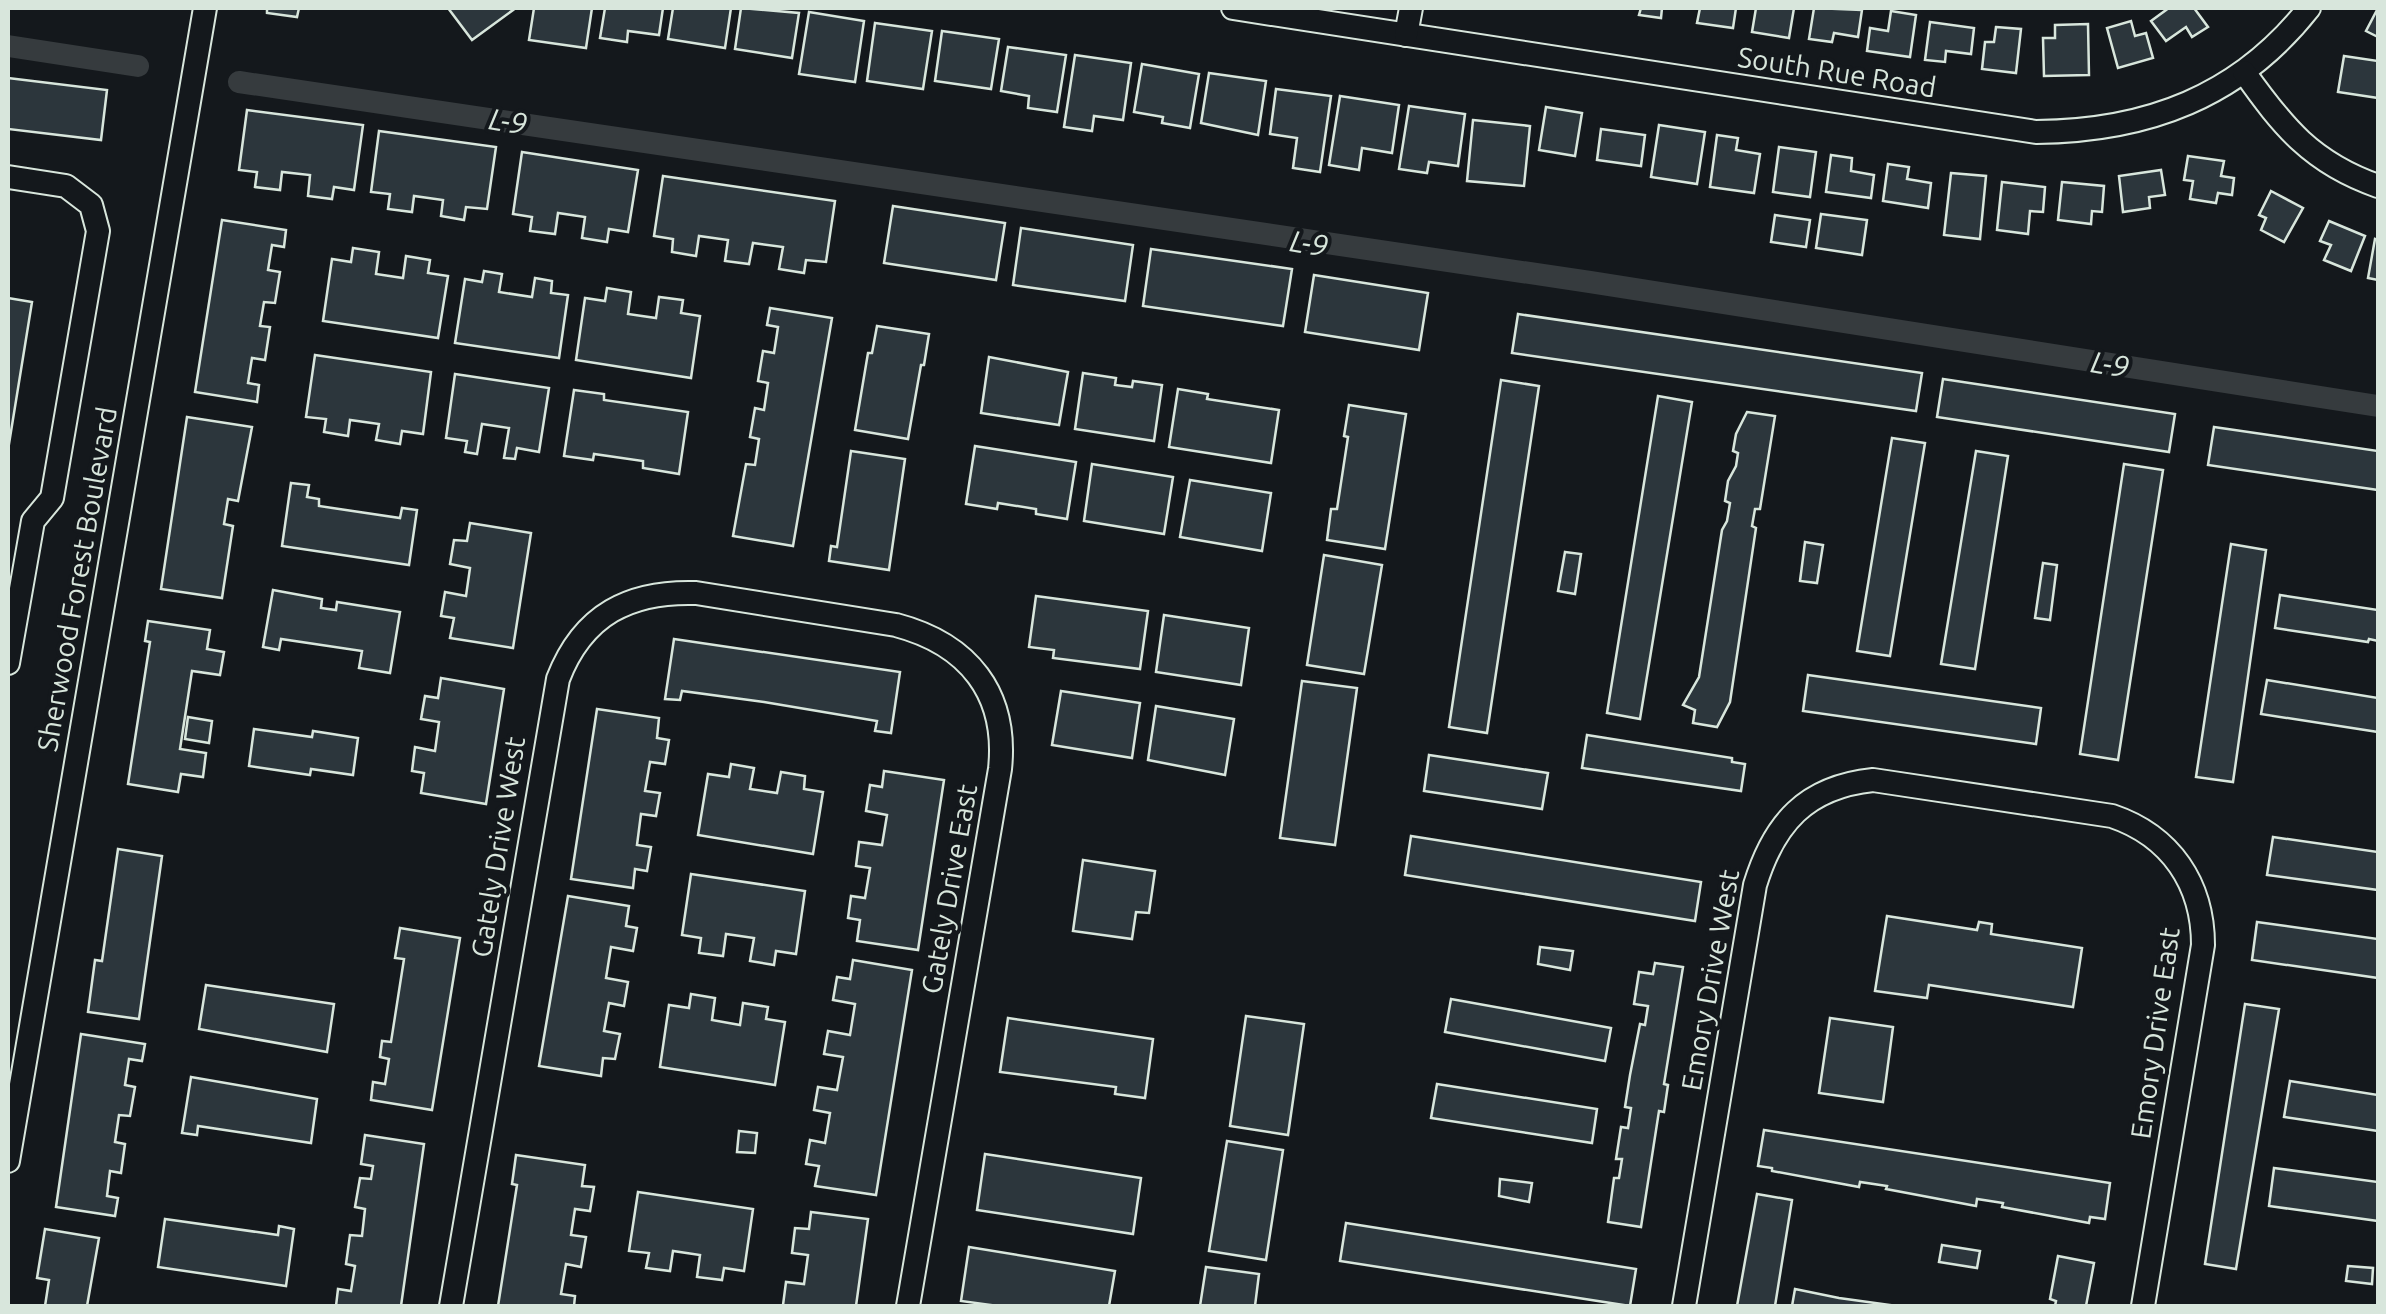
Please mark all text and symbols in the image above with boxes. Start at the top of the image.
street label: South Rue Road [1736,41,1938,102]
water label: L-9 [487,101,530,141]
water label: L-9 [1288,223,1331,263]
water label: L-9 [2089,344,2132,384]
street label: Sherwood Forest Boulevard [31,404,122,754]
street label: Gately Drive West [465,734,530,960]
street label: Gately Drive East [915,782,982,996]
street label: Emory Drive West [1675,867,1744,1093]
street label: Emory Drive East [2124,925,2185,1141]

